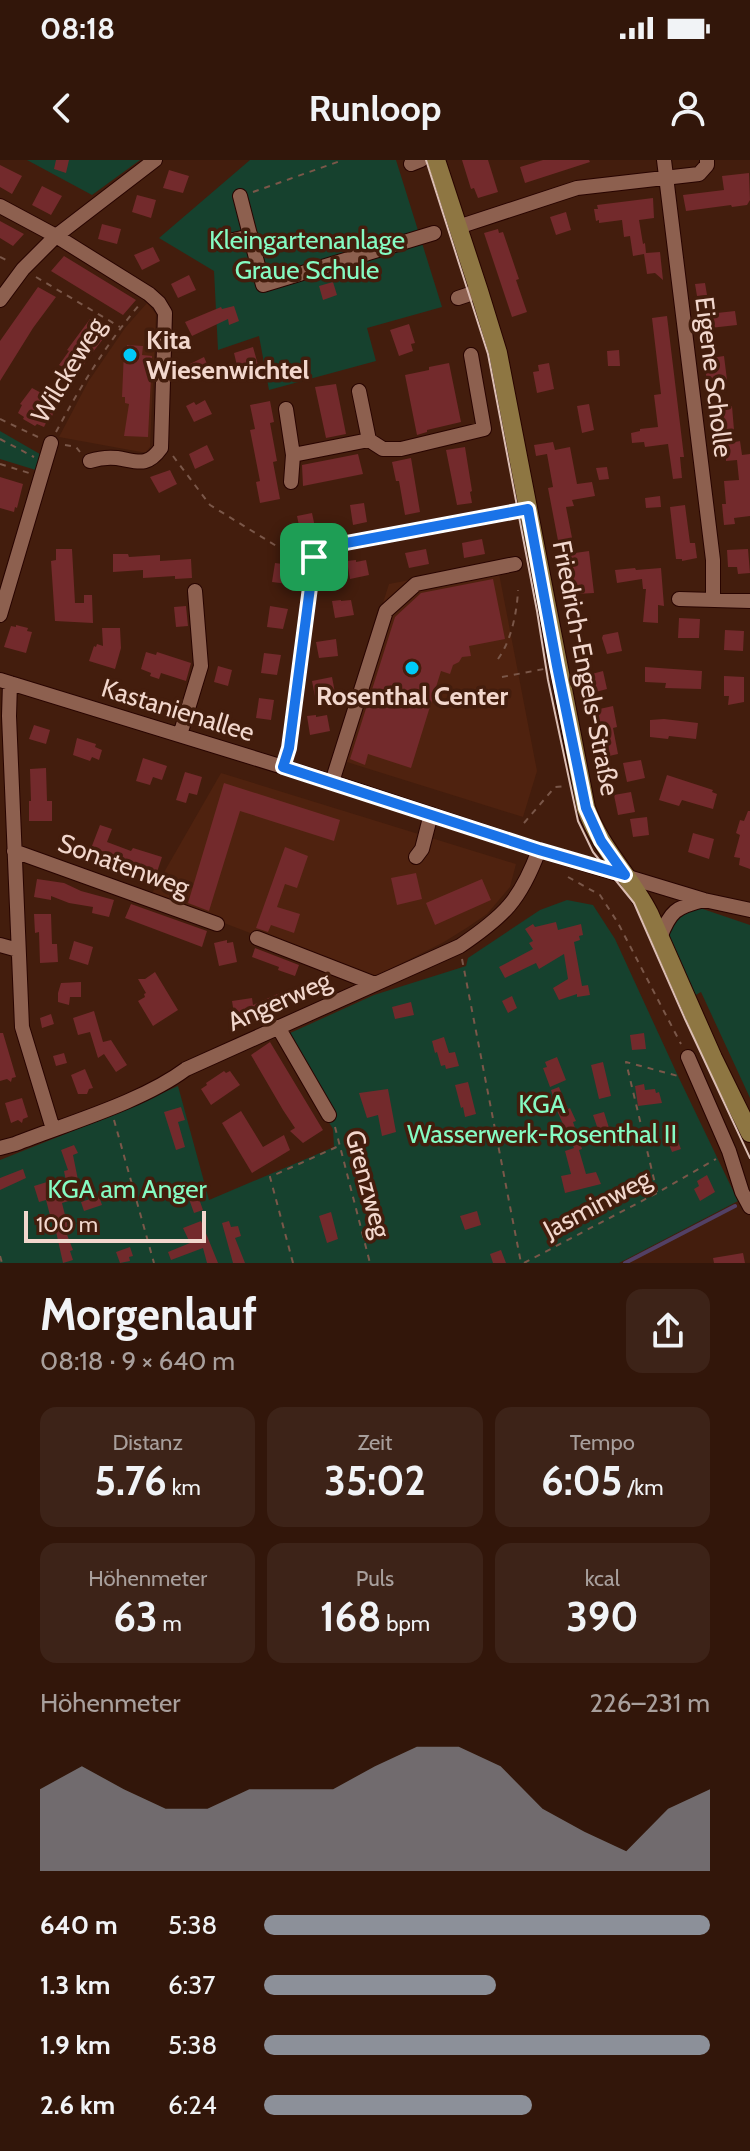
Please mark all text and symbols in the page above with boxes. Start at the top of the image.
text: 08:18 [40,10,115,47]
icon: back [40,86,84,130]
text: Runloop [309,86,441,130]
icon: person [666,86,710,130]
park label: Kleingartenanlage Graue Schule [209,224,405,286]
street label: Eigene Scholle [688,295,740,459]
street label: Wilckeweg [24,311,112,428]
place label: Kita Wiesenwichtel [146,324,309,386]
marker: Kita Wiesenwichtel [121,346,139,364]
pin [280,523,348,591]
icon: arrive [292,535,336,579]
street label: Friedrich-Engels-Straße [546,538,626,798]
marker: Rosenthal Center [403,659,421,677]
street label: Kastanienallee [98,672,258,748]
place label: Rosenthal Center [316,680,509,712]
street label: Sonatenweg [54,826,195,904]
street label: Angerweg [222,964,337,1038]
park label: KGA Wasserwerk-Rosenthal II [407,1088,677,1150]
street label: Grenzweg [338,1127,398,1242]
street label: Jasminweg [537,1162,657,1246]
park label: KGA am Anger [47,1173,208,1205]
scale bar [24,1207,206,1243]
text: 100 m [36,1211,98,1238]
text: Morgenlauf [40,1288,257,1341]
button: share [626,1289,710,1373]
text: 08:18 · 9 × 640 m [40,1345,235,1377]
text: Distanz [113,1429,183,1456]
text: Zeit [358,1429,392,1456]
text: Tempo [570,1429,635,1456]
text: 5.76 [94,1456,167,1505]
text: 35:02 [324,1456,426,1505]
text: 6:05 [541,1456,622,1505]
text: km [167,1474,201,1501]
text: /km [622,1474,663,1501]
text: Höhenmeter [88,1565,207,1592]
text: Puls [356,1565,394,1592]
text: kcal [585,1565,620,1592]
text: 63 [114,1592,158,1641]
text: 168 [320,1592,381,1641]
text: 390 [566,1592,638,1641]
text: m [158,1610,182,1637]
text: bpm [381,1610,430,1637]
text: Höhenmeter [40,1687,181,1719]
text: 226–231 m [589,1687,710,1719]
text: 640 m [40,1909,118,1941]
text: 5:38 [168,1909,217,1941]
text: 1.3 km [40,1969,110,2001]
text: 6:37 [168,1969,215,2001]
text: 1.9 km [40,2029,111,2061]
text: 5:38 [168,2029,217,2061]
text: 2.6 km [40,2089,115,2121]
text: 6:24 [168,2089,217,2121]

